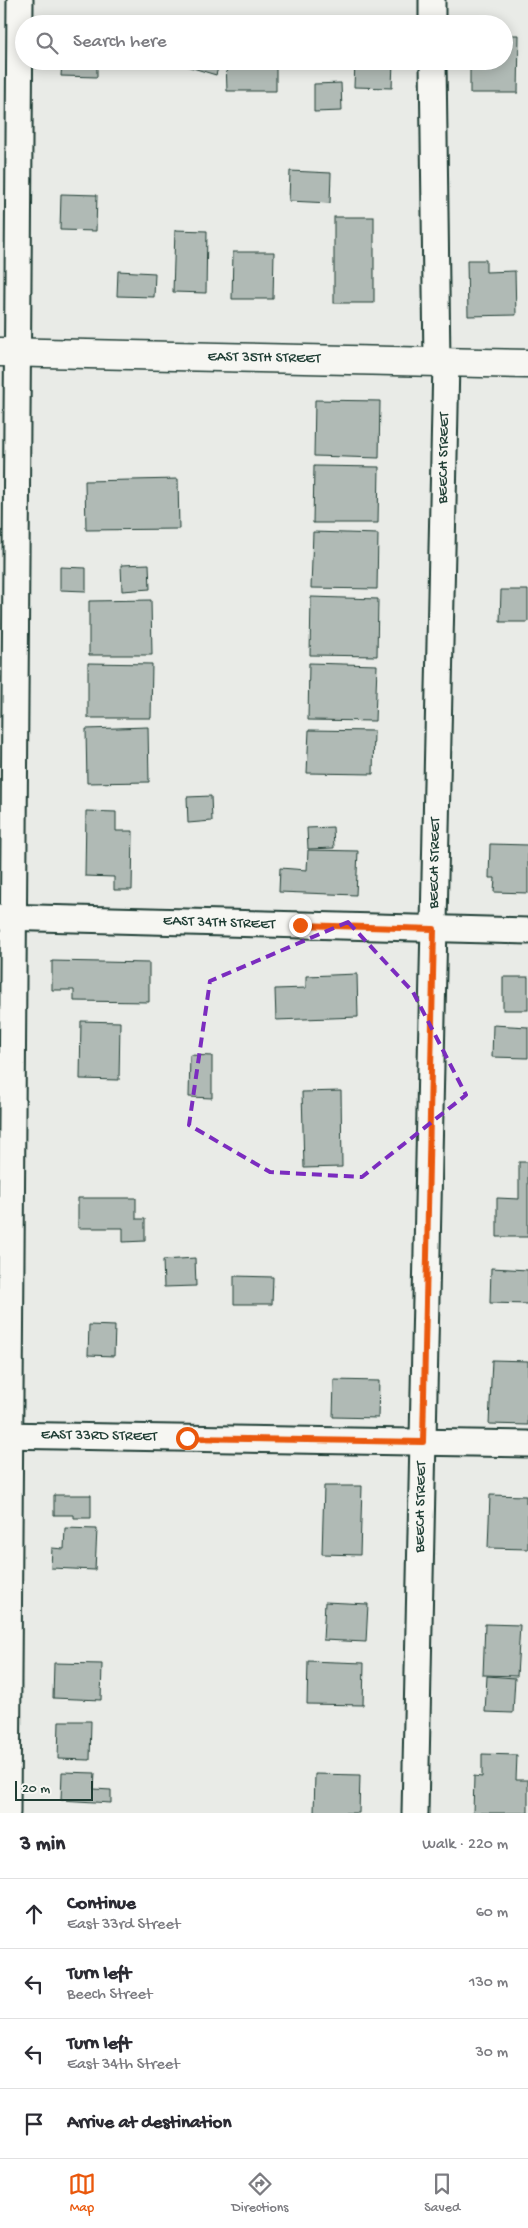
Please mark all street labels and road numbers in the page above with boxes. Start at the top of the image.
street label: EAST 35TH STREET [207,348,322,368]
street label: BEECH STREET [434,411,454,505]
street label: BEECH STREET [425,816,445,910]
street label: EAST 34TH STREET [163,912,277,934]
street label: EAST 33RD STREET [41,1426,159,1446]
street label: BEECH STREET [411,1460,431,1554]

